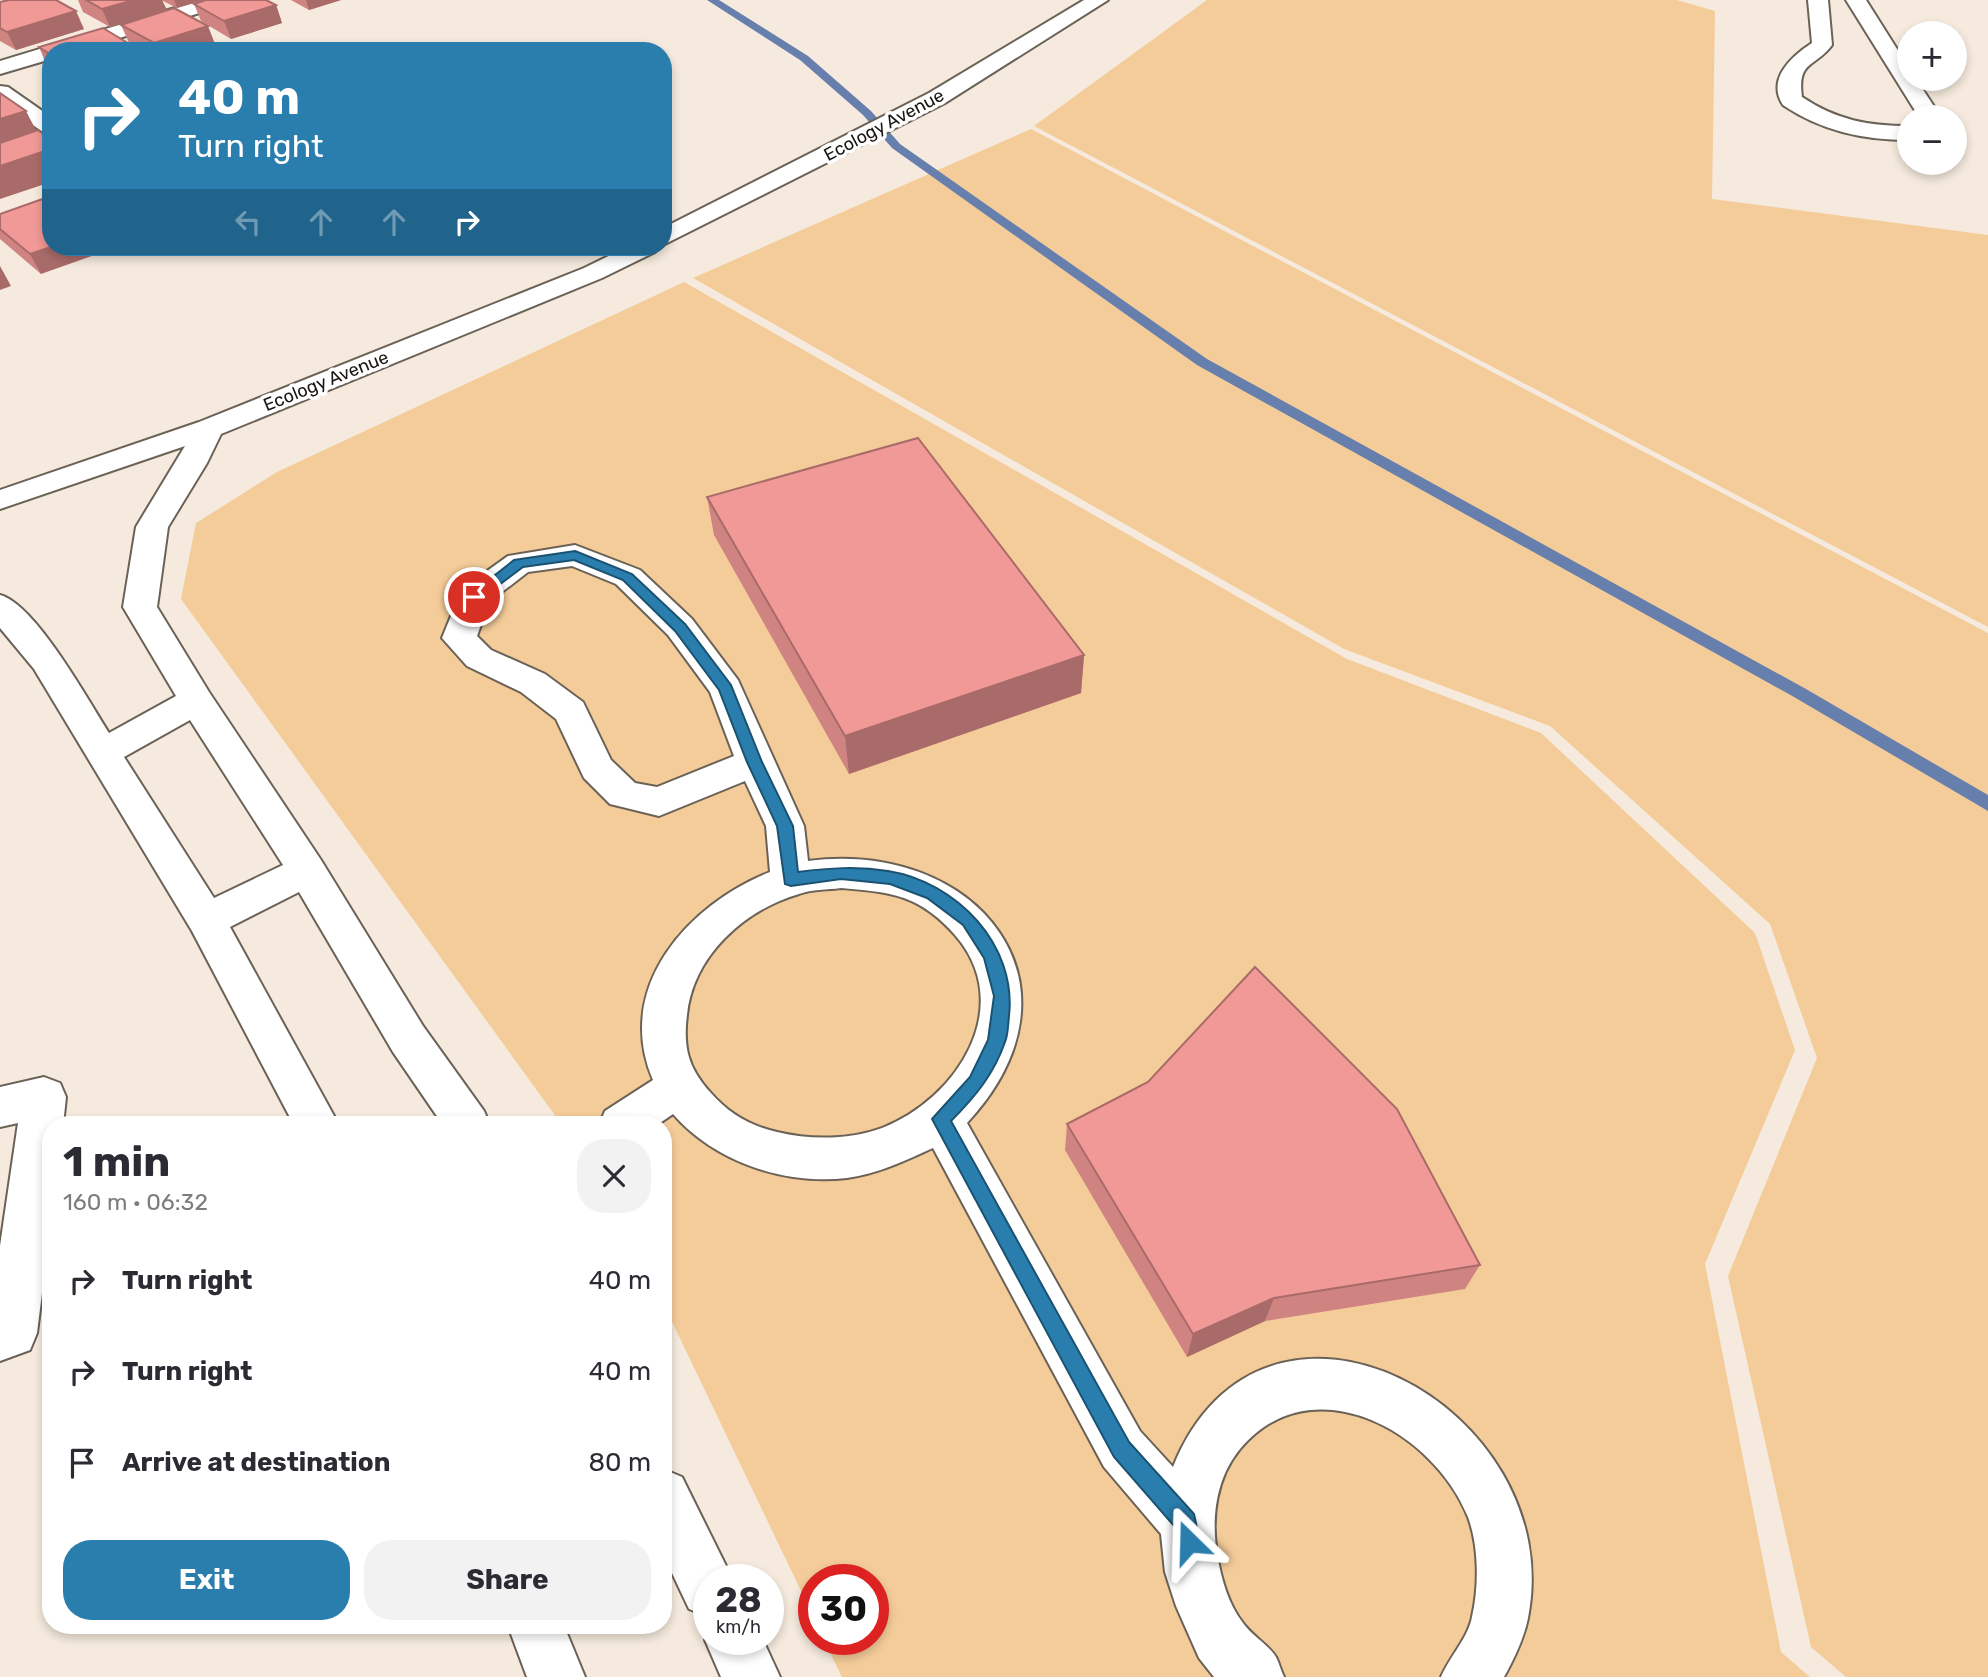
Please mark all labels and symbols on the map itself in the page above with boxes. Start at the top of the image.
street label: Ecology Avenue [820,84,948,166]
street label: Ecology Avenue [260,346,392,416]
pin [444,567,504,627]
position arrow [1152,1505,1226,1579]
speed limit sign: 30 [798,1564,889,1655]

